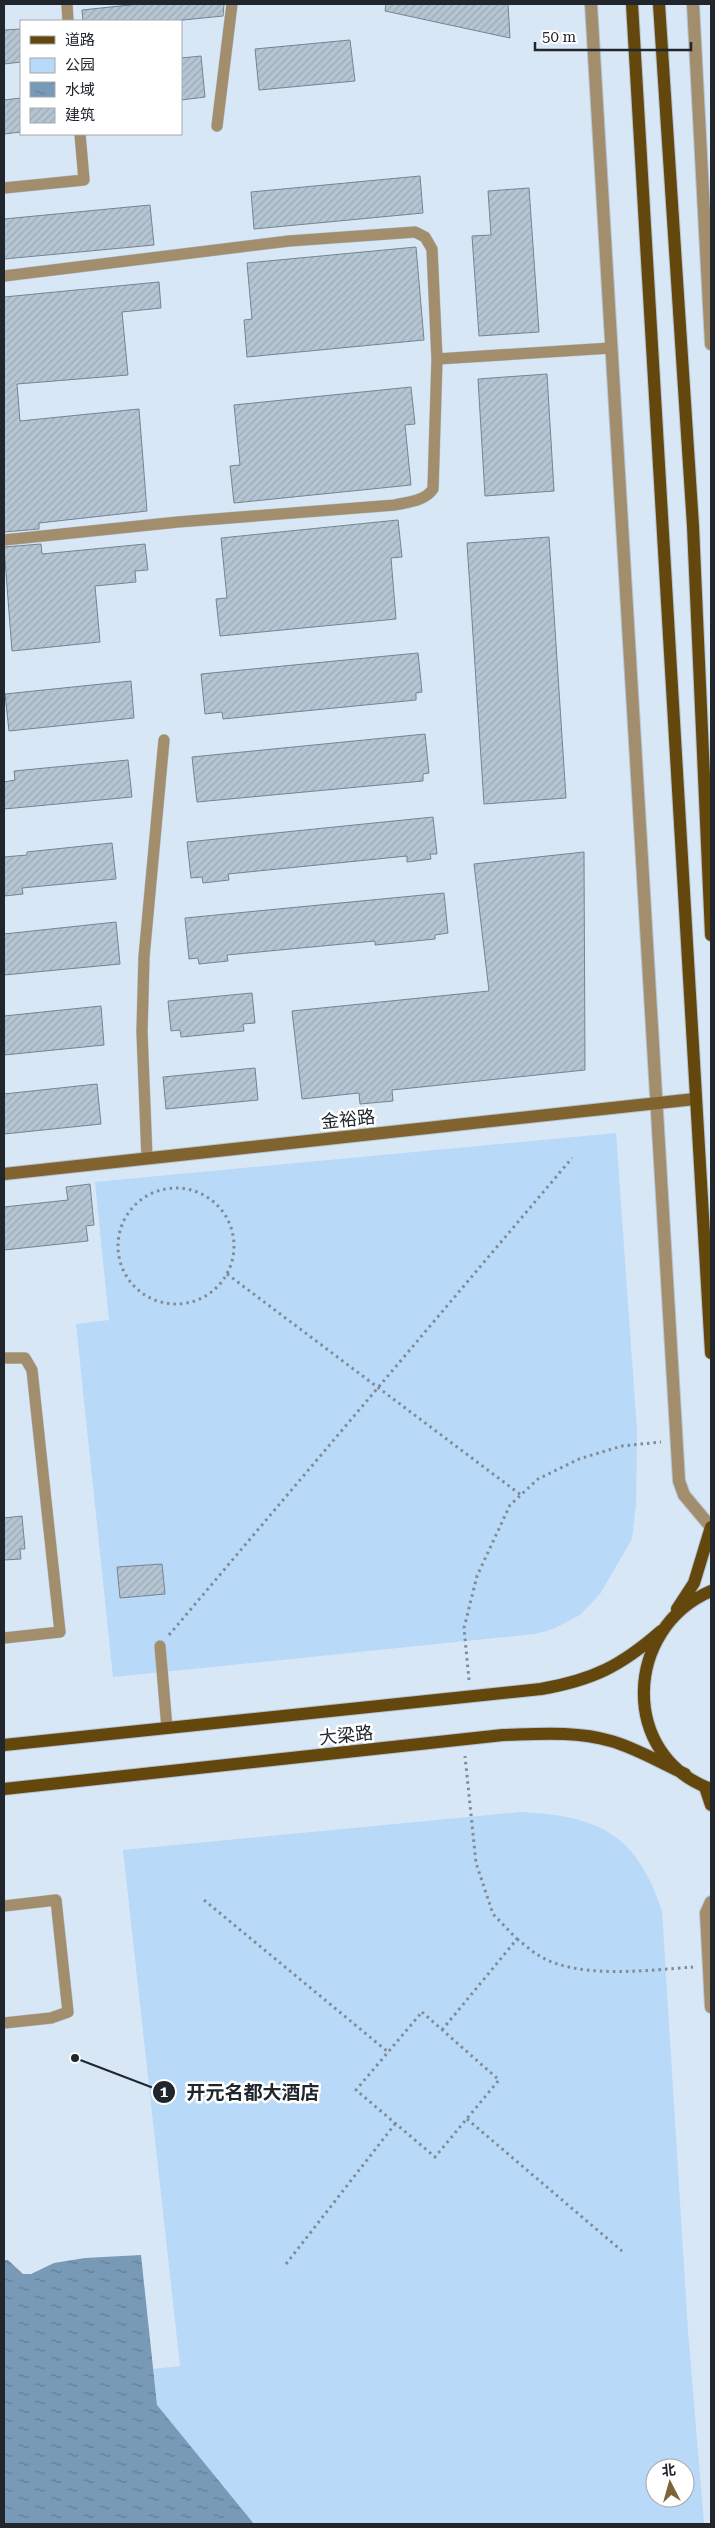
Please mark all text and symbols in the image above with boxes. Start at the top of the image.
legend [20,20,182,135]
scale bar [535,20,691,52]
text: 50 m [542,28,577,46]
text: 道路 [65,31,95,49]
text: 公园 [65,56,95,74]
text: 水域 [65,81,95,99]
text: 建筑 [65,106,95,124]
street label: 金裕路 [320,1106,376,1132]
street label: 大梁路 [318,1722,374,1748]
callout: 开元名都大酒店 [151,2075,329,2109]
text: 开元名都大酒店 [186,2081,320,2104]
text: 1 [160,2083,169,2101]
north arrow [645,2458,695,2508]
text: 北 [661,2461,676,2479]

